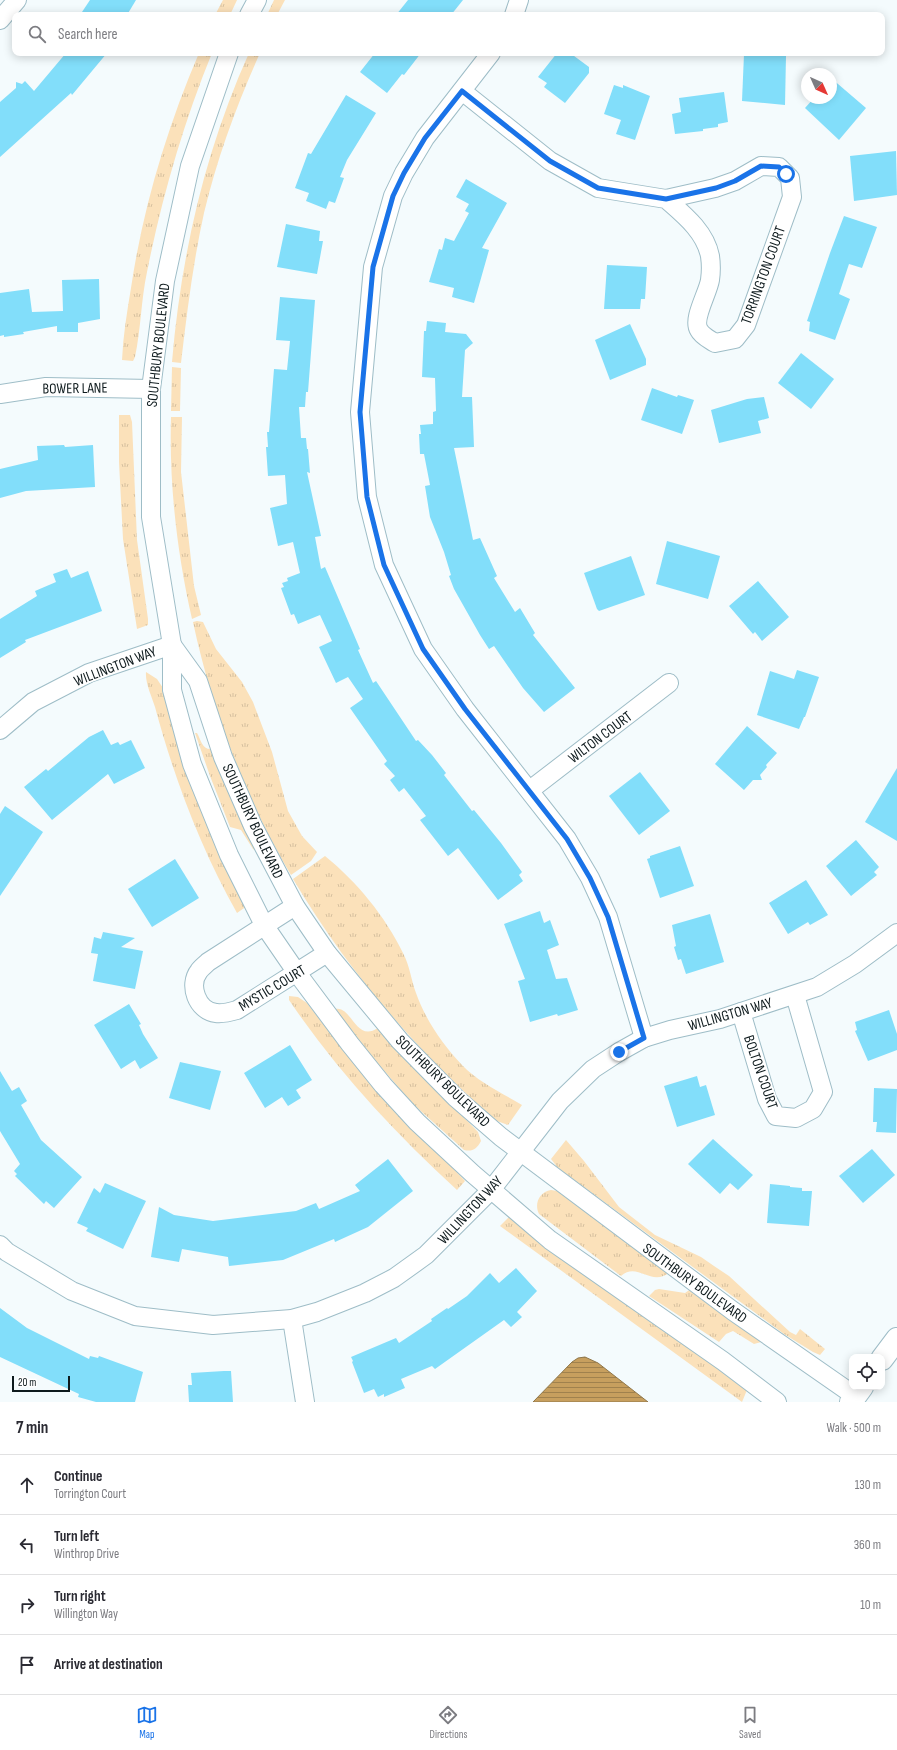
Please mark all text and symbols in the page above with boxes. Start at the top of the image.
search box [12,12,885,56]
icon: search [26,23,48,45]
text: Search here [58,25,118,44]
north arrow [801,68,837,104]
route start [777,165,795,183]
street label: TORRINGTON COURT [737,223,790,327]
street label: SOUTHBURY BOULEVARD [143,282,174,408]
street label: BOWER LANE [42,378,108,399]
street label: WILLINGTON WAY [71,642,160,691]
street label: WILTON COURT [564,707,636,768]
street label: SOUTHBURY BOULEVARD [218,761,287,882]
street label: MYSTIC COURT [235,961,309,1016]
street label: WILLINGTON WAY [686,993,775,1036]
street label: SOUTHBURY BOULEVARD [391,1031,494,1131]
street label: BOLTON COURT [739,1033,782,1112]
route end [610,1043,628,1061]
street label: WILLINGTON WAY [434,1172,507,1249]
street label: SOUTHBURY BOULEVARD [639,1239,751,1328]
map controls [849,1354,885,1390]
button: locate [849,1354,885,1390]
scale bar [12,1374,70,1393]
text: 20 m [18,1376,36,1389]
text: 7 min [16,1418,48,1438]
text: Walk · 500 m [827,1420,881,1436]
text: Continue [54,1467,103,1486]
icon: ahead [16,1474,38,1496]
text: 130 m [855,1477,881,1493]
text: Torrington Court [54,1486,126,1502]
text: Turn left [54,1527,99,1546]
icon: left [16,1534,38,1556]
text: 360 m [854,1537,881,1553]
text: Winthrop Drive [54,1546,119,1562]
text: Turn right [54,1587,106,1606]
icon: right [16,1594,38,1616]
text: 10 m [860,1597,881,1613]
text: Willington Way [54,1606,118,1622]
icon: arrive [16,1654,38,1676]
text: Arrive at destination [54,1655,163,1674]
tab: Map [136,1704,158,1741]
tab: Directions [430,1704,467,1741]
tab: Saved [739,1704,761,1741]

